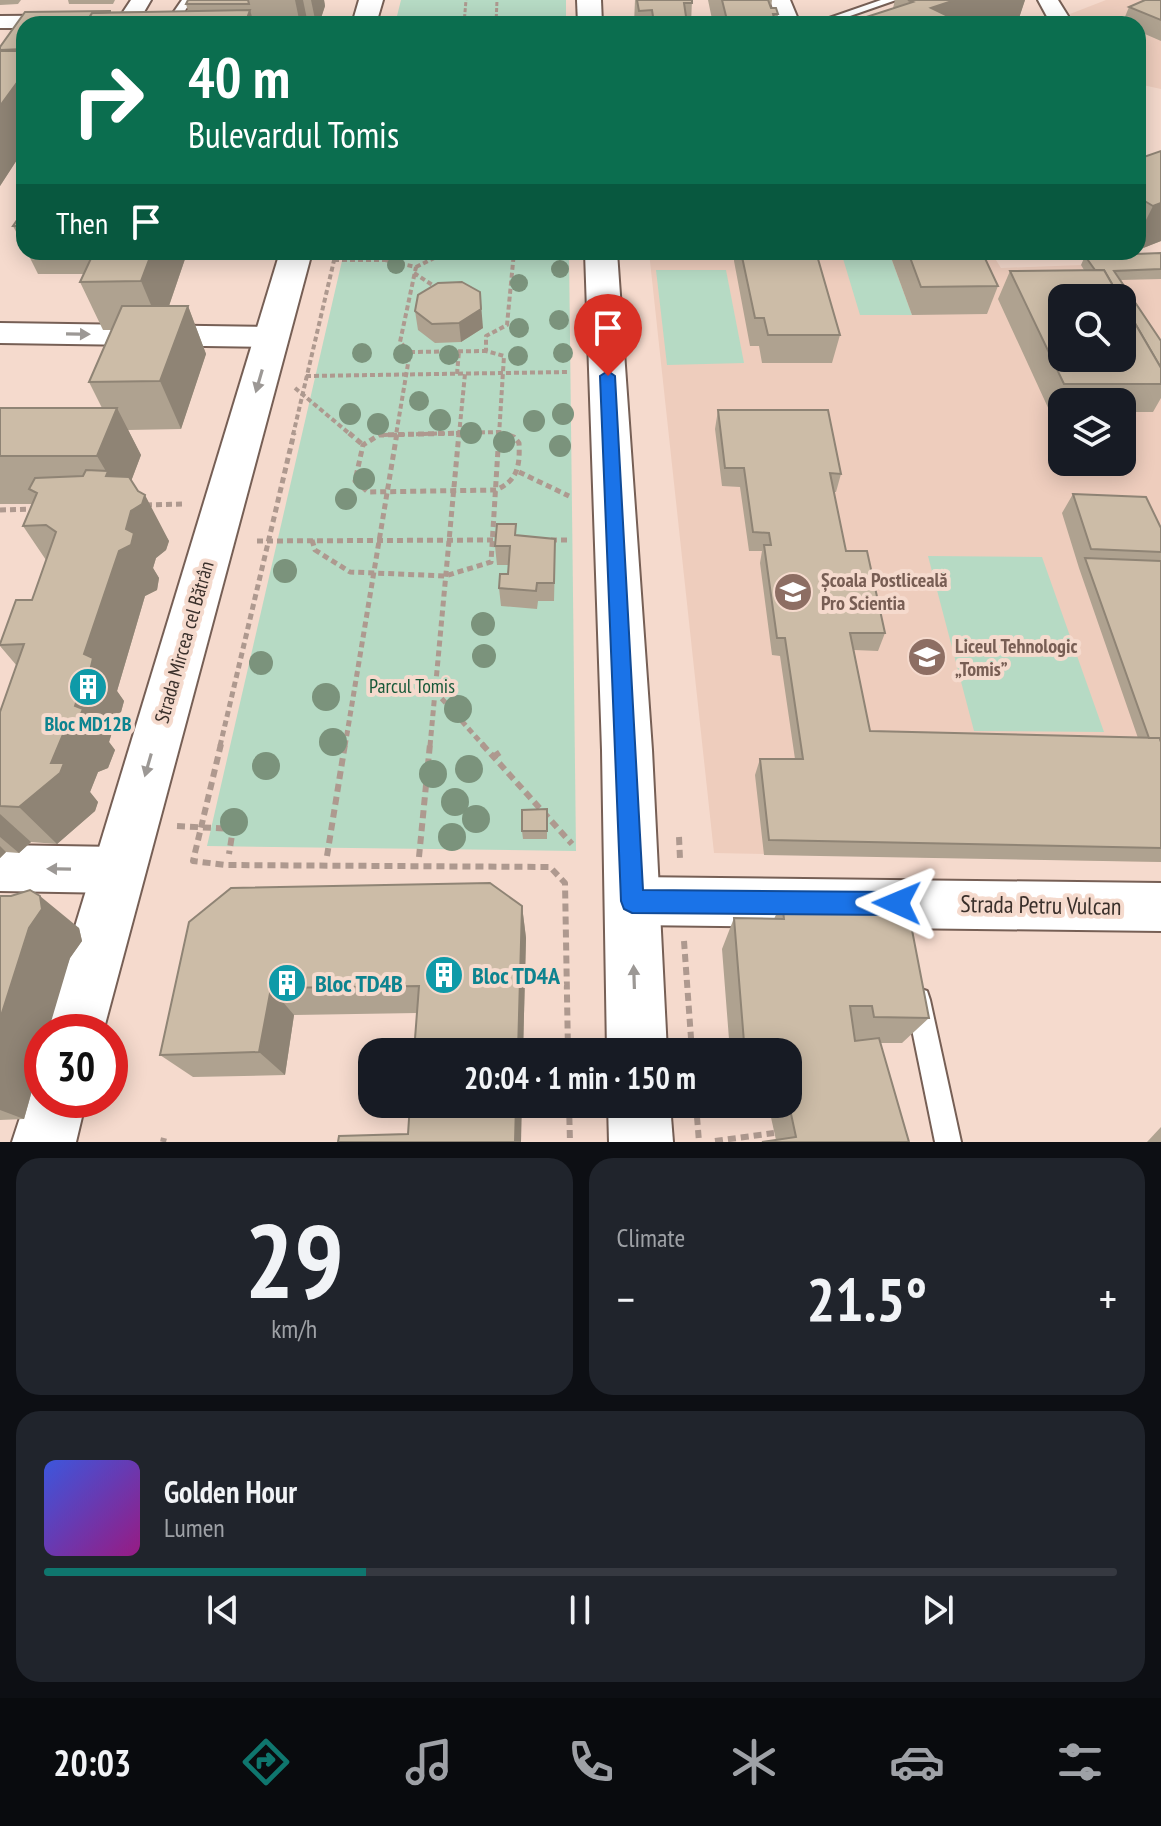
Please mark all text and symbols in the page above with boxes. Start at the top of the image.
text: 40 m [188,41,290,113]
icon: right [56,48,160,152]
text: Bulevardul Tomis [188,111,399,158]
icon: arrive [124,200,168,244]
text: Then [56,203,108,242]
map controls [1048,284,1136,476]
button: search [1048,284,1136,372]
pin [574,294,642,376]
icon: arrive [586,306,630,350]
one-way arrow [66,328,91,341]
one-way arrow [252,369,265,393]
button: layers [1048,388,1136,476]
street label: Strada Mircea cel Bătrân [148,558,220,726]
place label: Școala Postliceală Pro Scientia [821,567,948,616]
school or university icon: Școala Postliceală Pro Scientia [772,571,814,613]
place label: Liceul Tehnologic „Tomis” [955,633,1077,682]
school or university icon: Liceul Tehnologic „Tomis” [906,636,948,678]
building icon: Bloc MD12B [67,666,109,708]
park label: Parcul Tomis [369,673,455,699]
place label: Bloc MD12B [44,711,132,737]
one-way arrow [141,753,154,777]
position arrow [855,861,939,945]
one-way arrow [46,863,71,875]
street label: Strada Petru Vulcan [960,888,1122,922]
building icon: Bloc TD4A [423,954,465,996]
place label: Bloc TD4A [472,960,561,991]
building icon: Bloc TD4B [266,962,308,1004]
one-way arrow [628,964,641,989]
place label: Bloc TD4B [315,968,403,999]
speed limit sign: 30 [24,1014,128,1118]
text: 20:04 · 1 min · 150 m [464,1058,696,1097]
text: 29 [245,1192,344,1327]
text: Climate [617,1221,685,1254]
text: 21.5° [806,1260,927,1338]
text: − [617,1270,635,1327]
text: + [1099,1270,1117,1327]
text: km/h [271,1312,317,1345]
text: Golden Hour [164,1472,297,1511]
text: Lumen [164,1511,225,1544]
icon: previous [201,1588,245,1632]
icon: pause [558,1588,602,1632]
icon: next [916,1588,960,1632]
icon: directions [238,1734,294,1790]
icon: music [401,1734,457,1790]
icon: phone [563,1734,619,1790]
icon: climate [726,1734,782,1790]
icon: car [889,1734,945,1790]
icon: filters [1052,1734,1108,1790]
text: 20:03 [53,1739,131,1786]

